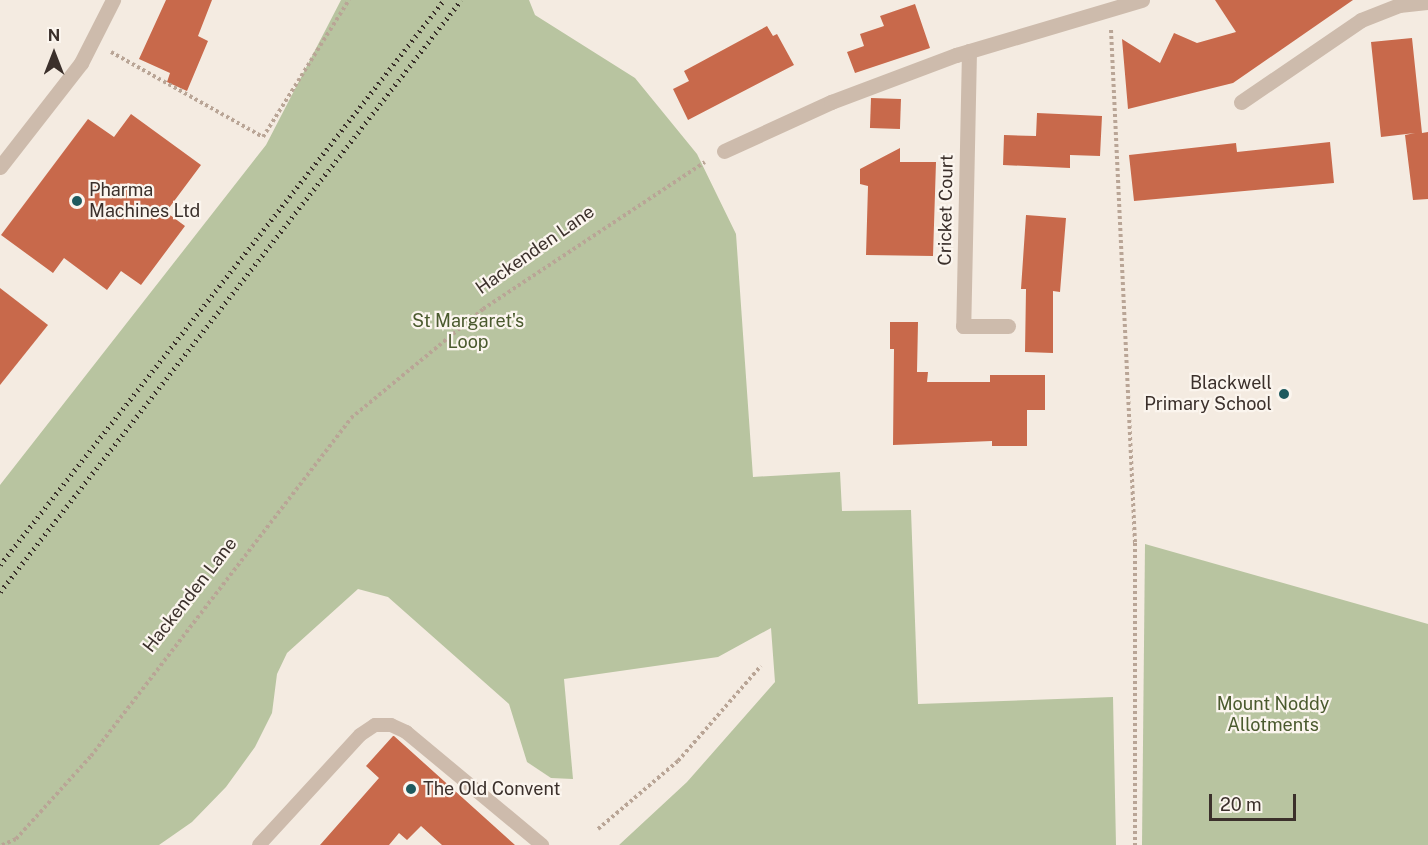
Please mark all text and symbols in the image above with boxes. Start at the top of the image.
north arrow [24,24,84,84]
text: N [48,26,60,45]
street label: Cricket Court [934,154,958,266]
place label: Pharma Machines Ltd [89,180,200,222]
marker: Pharma Machines Ltd [70,194,84,208]
street label: Hackenden Lane [471,201,599,299]
park label: St Margaret's Loop [412,311,524,354]
place label: Blackwell Primary School [1144,373,1272,416]
marker: Blackwell Primary School [1277,387,1291,401]
street label: Hackenden Lane [138,533,242,657]
park label: Mount Noddy Allotments [1217,694,1329,736]
place label: The Old Convent [423,778,561,800]
marker: The Old Convent [404,782,418,796]
scale bar [1212,782,1299,820]
text: 20 m [1220,794,1262,815]

